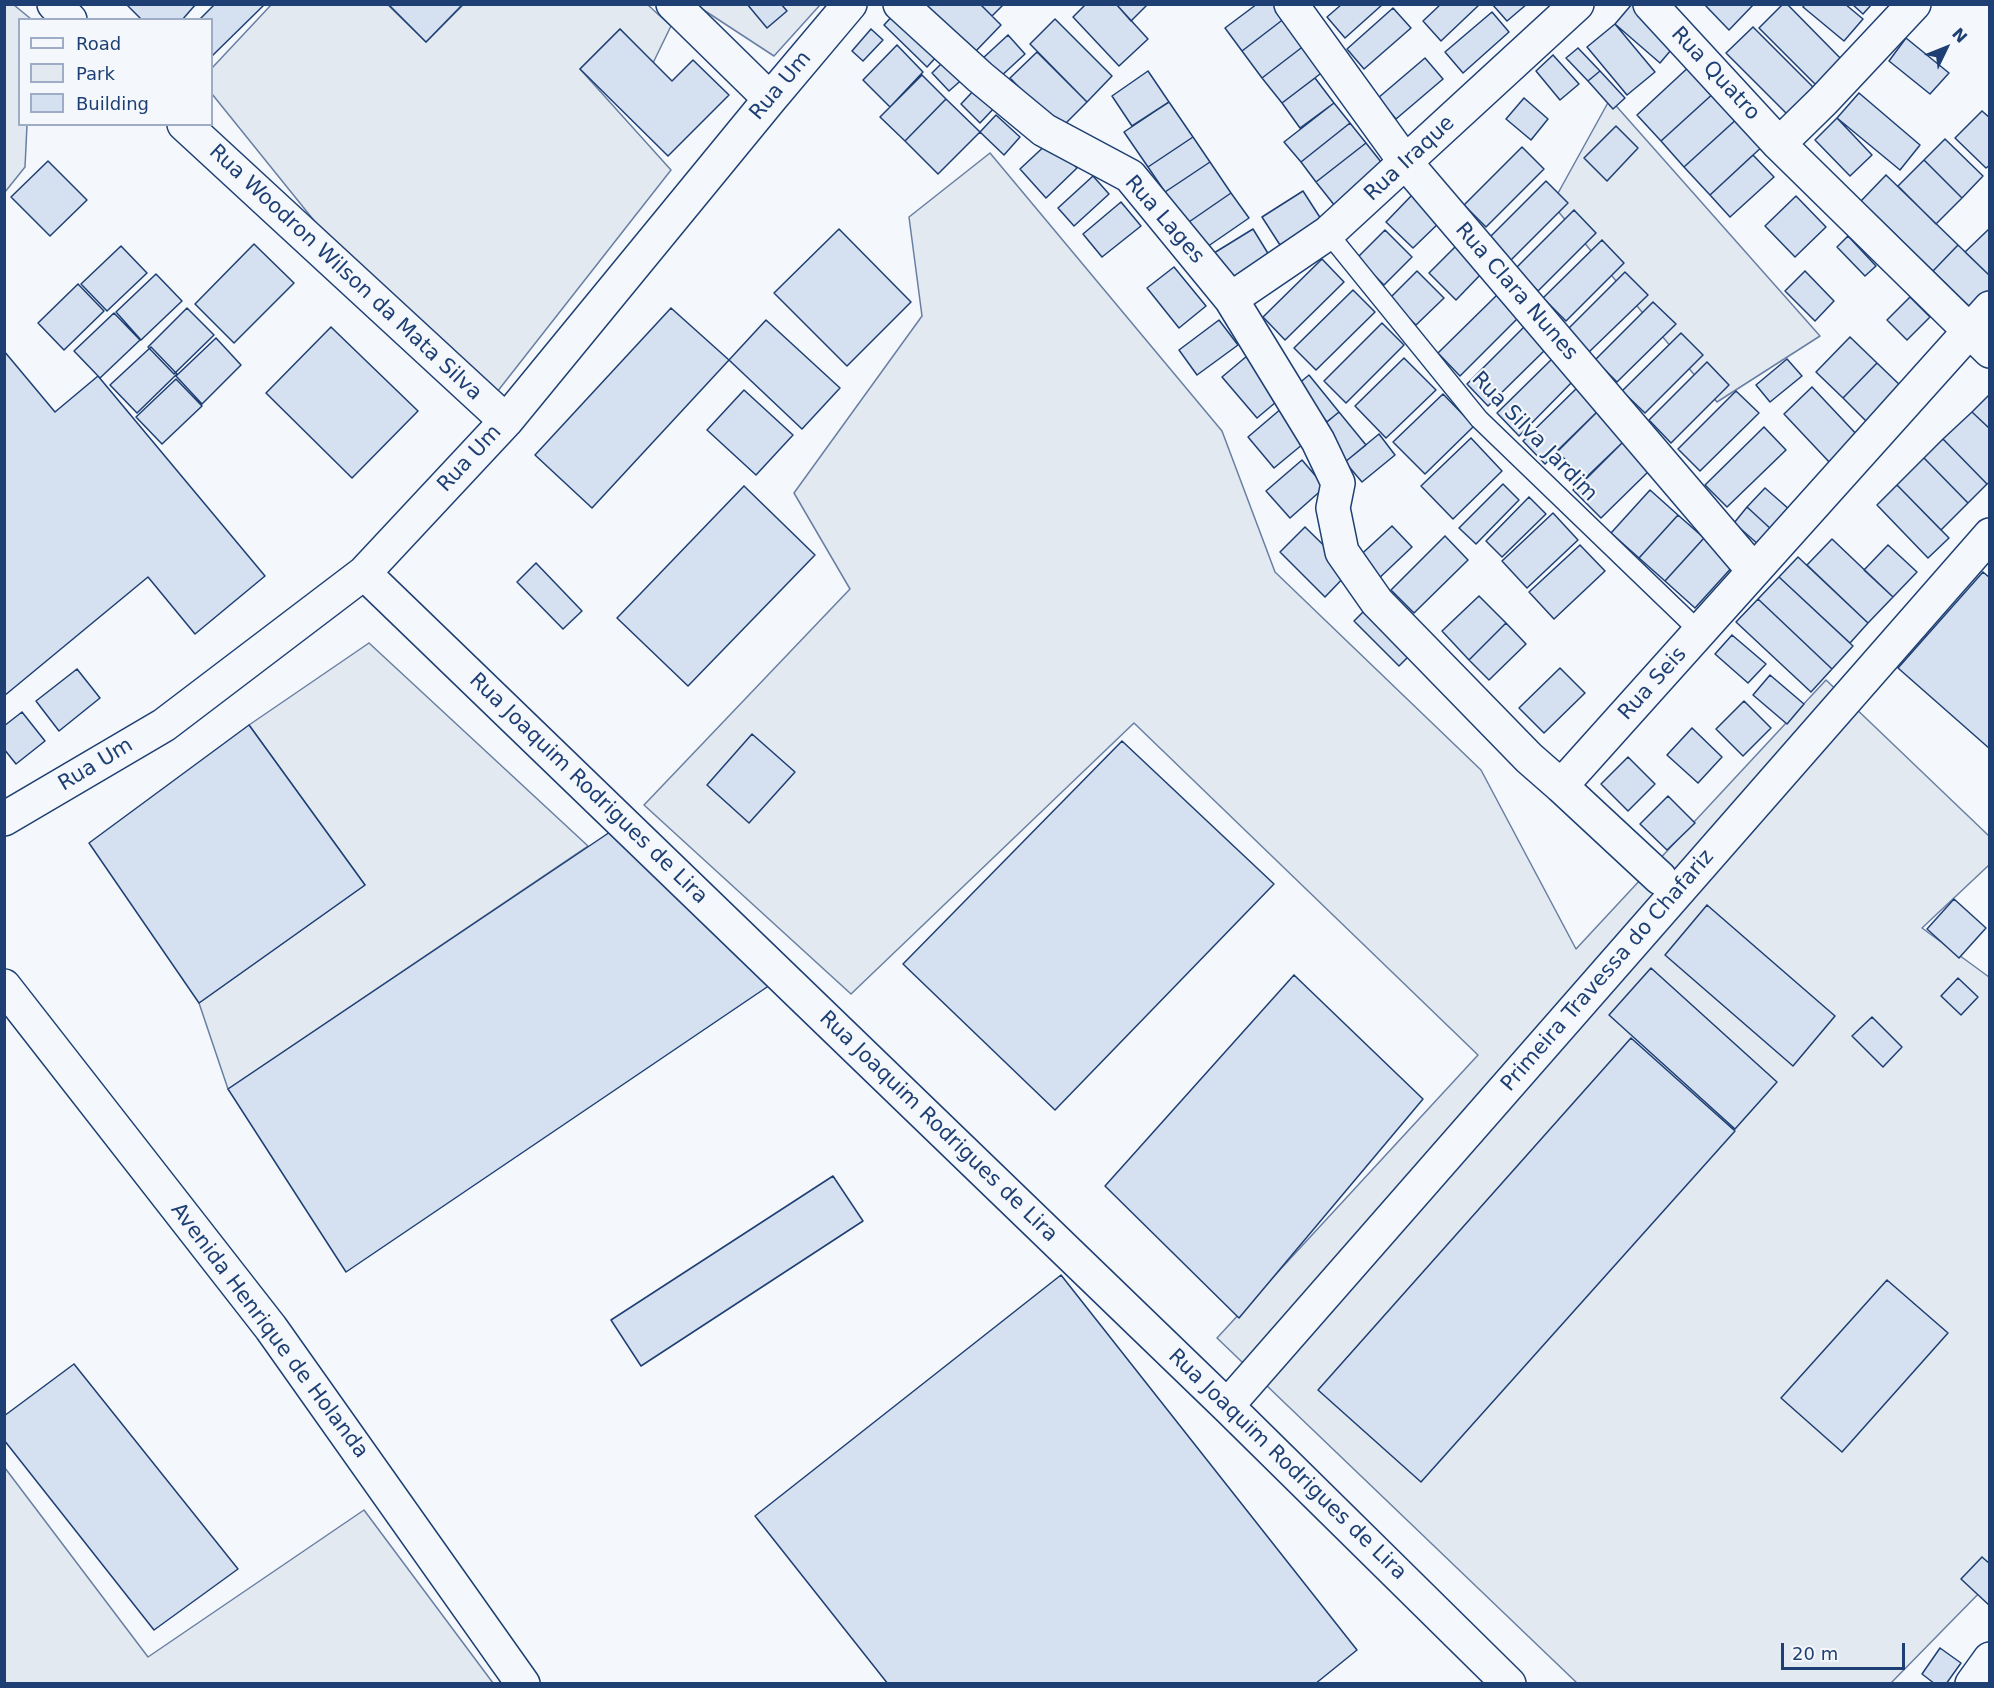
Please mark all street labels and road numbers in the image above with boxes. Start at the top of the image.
street label: Rua Quatro [1665,22,1765,126]
street label: Rua Um [745,46,817,126]
street label: Rua Iraque [1360,111,1460,207]
street label: Rua Woodron Wilson da Mata Silva [203,140,487,406]
street label: Rua Lages [1119,171,1209,269]
street label: Rua Clara Nunes [1449,218,1583,366]
street label: Rua Silva Jardim [1466,367,1602,507]
street label: Rua Um [433,420,507,498]
street label: Rua Seis [1614,642,1692,726]
street label: Rua Joaquim Rodrigues de Lira [464,668,712,910]
street label: Rua Um [54,733,138,797]
street label: Primeira Travessa do Chafariz [1496,845,1720,1097]
street label: Rua Joaquim Rodrigues de Lira [814,1006,1062,1248]
street label: Avenida Henrique de Holanda [165,1198,373,1464]
street label: Rua Joaquim Rodrigues de Lira [1163,1344,1411,1586]

